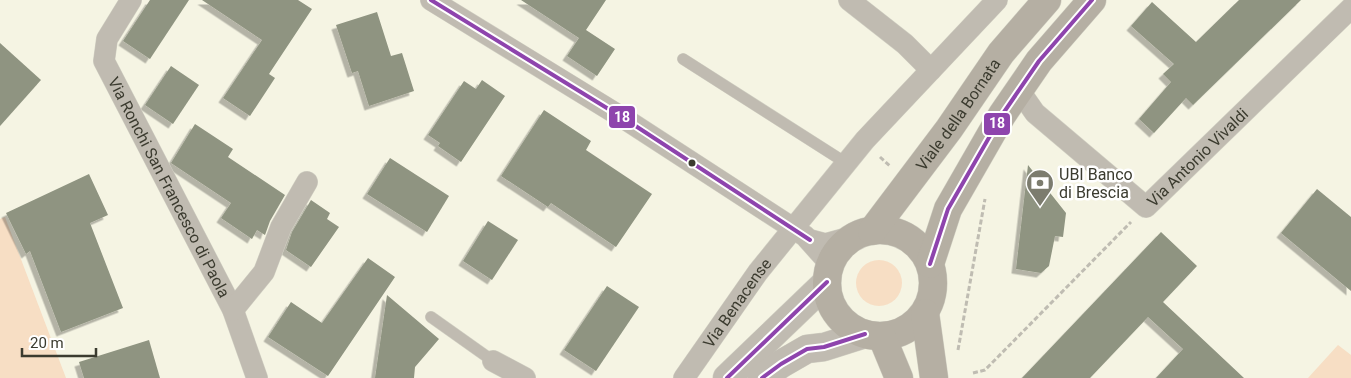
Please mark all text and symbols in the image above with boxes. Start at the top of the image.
street label: Viale della Bornata [912,55,1004,174]
street label: Via Ronchi San Francesco di Paola [104,74,234,301]
street label: Via Antonio Vivaldi [1143,104,1252,210]
line badge: 18 [608,105,636,129]
text: 18 [614,109,630,125]
line badge: 18 [983,112,1011,136]
text: 18 [989,115,1005,131]
unlabelled marker [687,158,697,168]
place label: UBI Banco di Brescia [1059,165,1133,202]
bank icon: UBI Banco di Brescia [1025,168,1055,207]
street label: Via Benacense [699,254,775,351]
scale bar [22,326,96,358]
text: 20 m [30,334,64,352]

